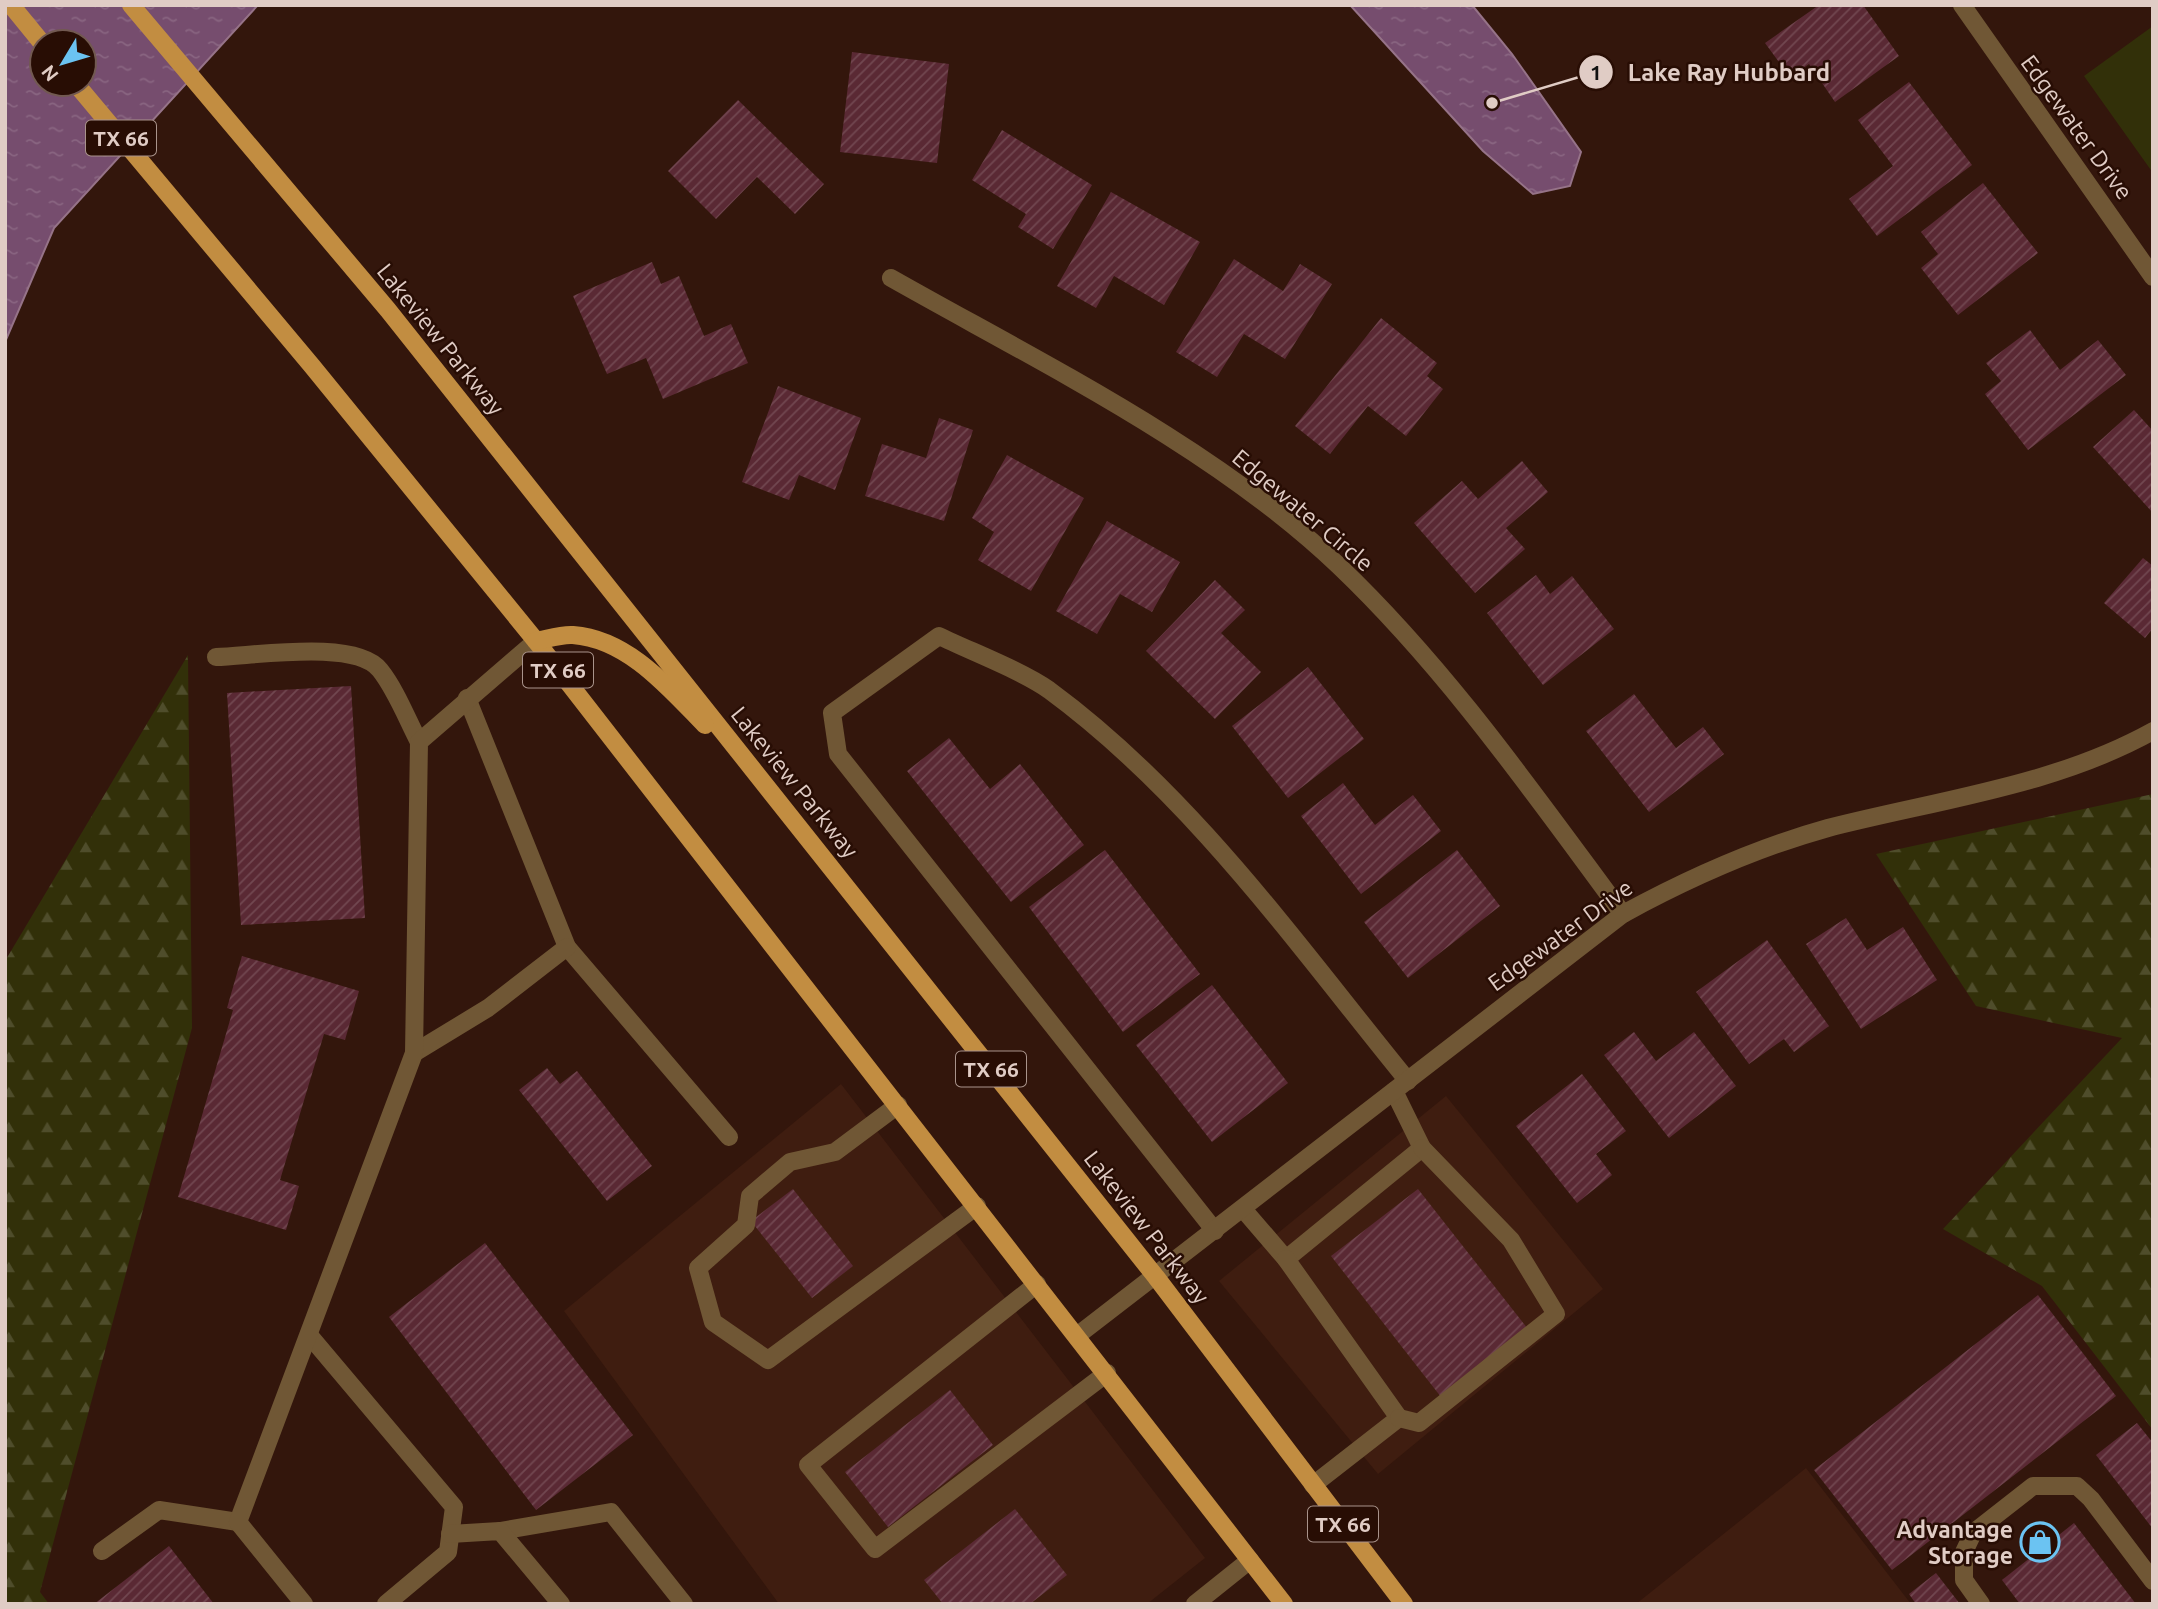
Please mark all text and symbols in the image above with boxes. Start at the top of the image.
north arrow [28,28,98,98]
callout: Lake Ray Hubbard [1579,50,1844,95]
street label: Edgewater Drive [2016,50,2138,204]
text: Lake Ray Hubbard [1628,59,1830,86]
text: 1 [1590,60,1602,84]
text: N [37,61,63,86]
road number: TX 66 [86,120,156,156]
street label: Lakeview Parkway [373,259,509,419]
street label: Edgewater Circle [1228,444,1378,576]
road number: TX 66 [523,652,593,688]
street label: Lakeview Parkway [727,702,863,862]
street label: Edgewater Drive [1483,874,1637,996]
road number: TX 66 [956,1052,1026,1086]
street label: Lakeview Parkway [1080,1146,1214,1308]
road number: TX 66 [1308,1506,1378,1542]
place label: Advantage Storage [1896,1517,2013,1568]
shop icon: Advantage Storage [2019,1521,2061,1563]

